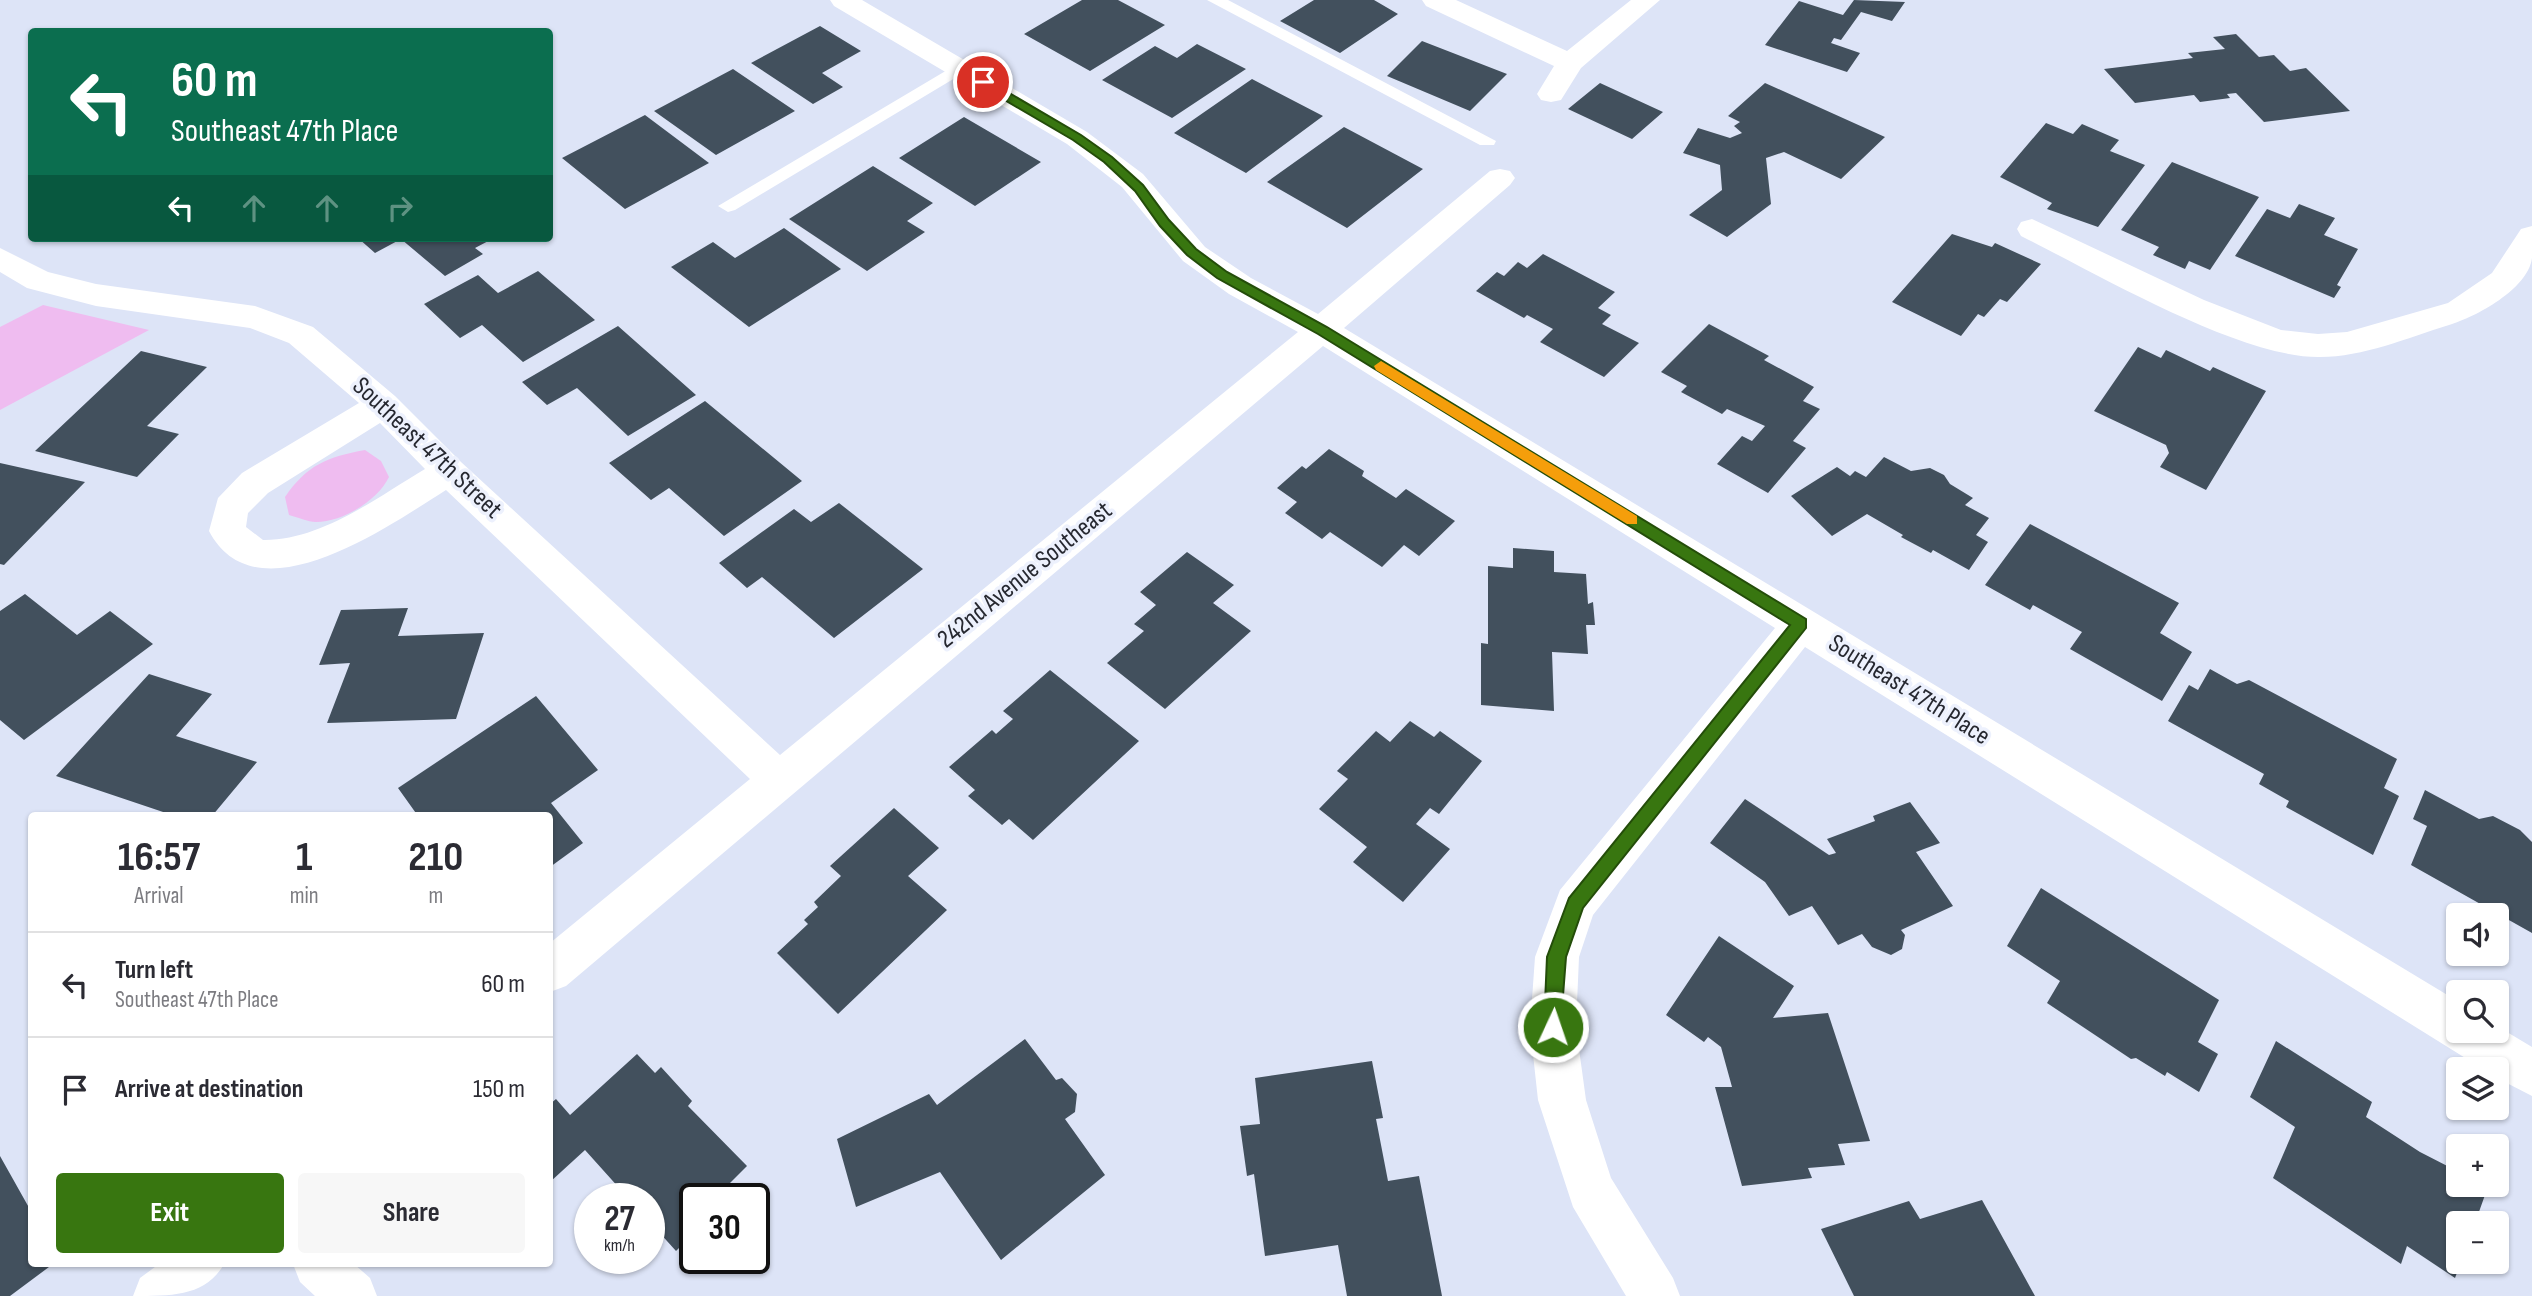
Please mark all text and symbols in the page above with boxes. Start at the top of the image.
text: 60 m [171,52,258,111]
pin [953,52,1013,112]
icon: left [56,56,147,147]
icon: arrive [964,63,1002,101]
text: Southeast 47th Place [171,112,398,151]
icon: left [162,189,200,227]
icon: ahead [235,189,273,227]
icon: ahead [308,189,346,227]
icon: right [381,189,419,227]
street label: Southeast 47th Street [346,371,508,525]
street label: 242nd Avenue Southeast [931,495,1119,655]
street label: Southeast 47th Place [1822,628,1996,752]
text: 16:57 [118,832,200,883]
text: 1 [296,832,312,883]
text: 210 [408,832,463,883]
text: Arrival [134,882,184,910]
text: min [290,882,319,910]
text: m [428,882,443,910]
map controls [2446,903,2509,1274]
button: sound [2446,903,2509,966]
text: Turn left [115,955,193,986]
icon: left [56,966,94,1004]
text: 60 m [481,969,525,1000]
button: search [2446,980,2509,1043]
text: Southeast 47th Place [115,986,278,1014]
position arrow [1516,990,1590,1064]
button: layers [2446,1057,2509,1120]
icon: arrive [56,1071,94,1109]
text: Arrive at destination [115,1074,303,1105]
text: 150 m [473,1074,525,1105]
button: + [2446,1134,2509,1197]
button: Exit [56,1173,284,1253]
button: Share [298,1173,525,1253]
speed limit sign: 30 [679,1183,770,1274]
text: 27 [604,1198,635,1241]
button: − [2446,1211,2509,1274]
text: km/h [604,1235,635,1256]

